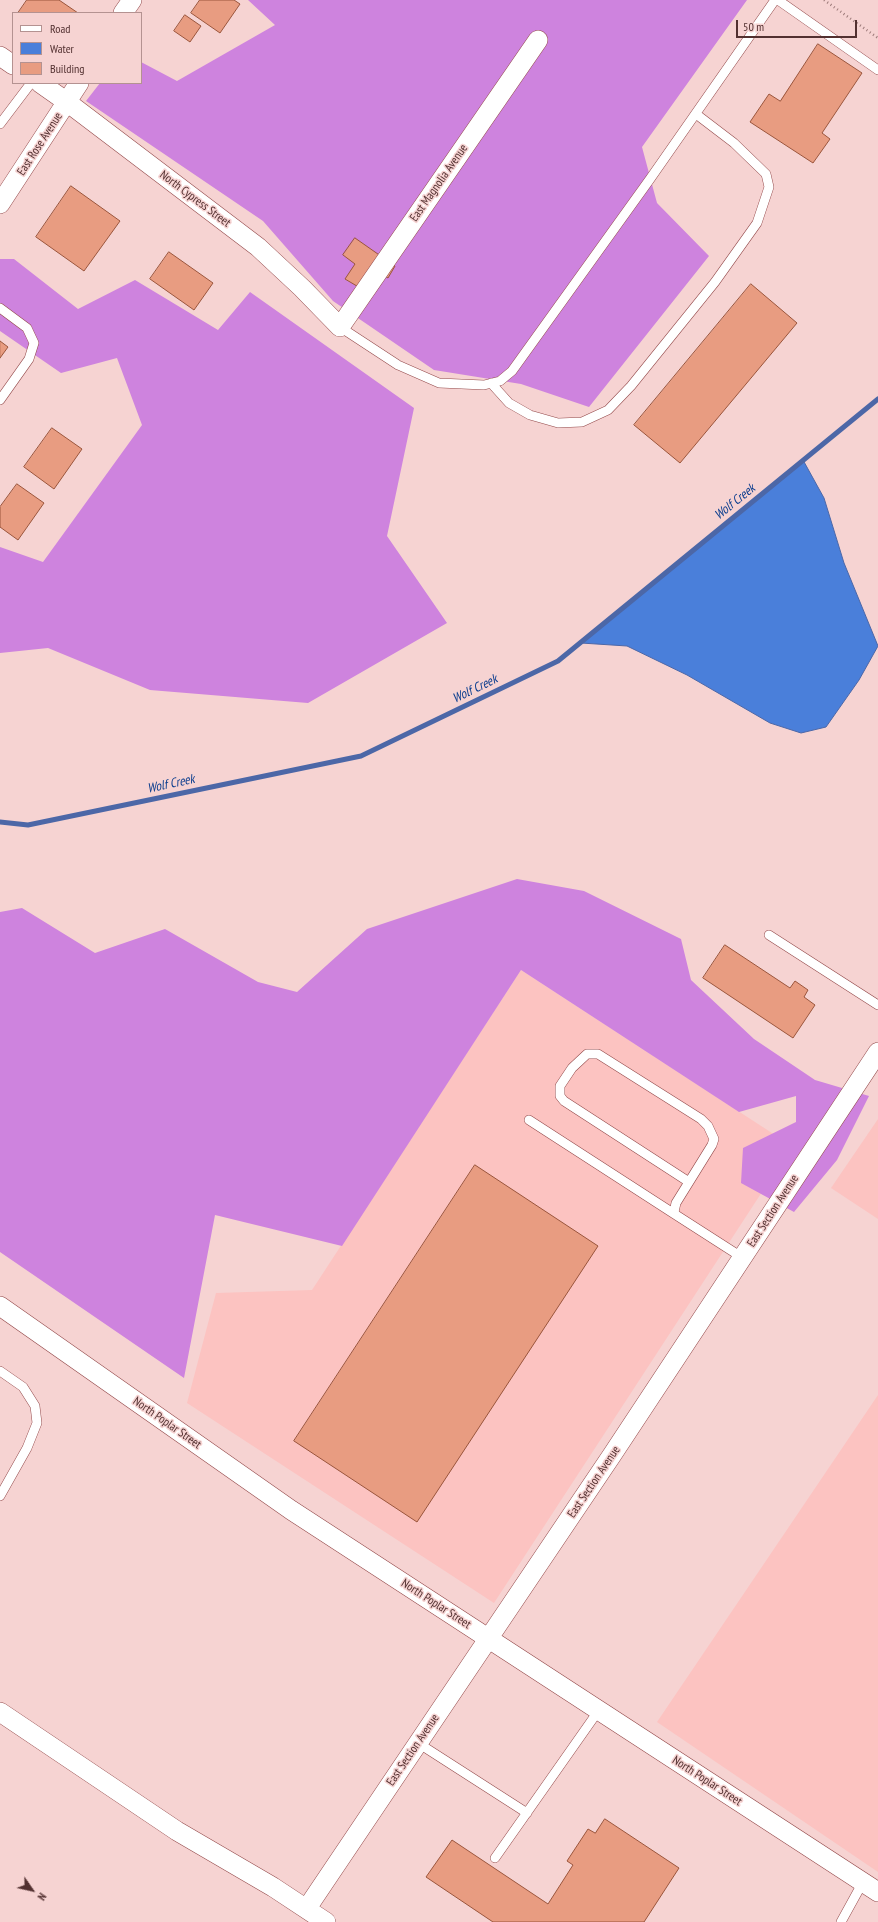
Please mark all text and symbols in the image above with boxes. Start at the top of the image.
legend [12,12,142,84]
scale bar [738,12,859,38]
text: 50 m [743,19,764,34]
text: Road [50,21,70,36]
text: Water [50,41,74,56]
text: Building [50,61,85,76]
street label: East Rose Avenue [14,110,66,178]
street label: East Magnolia Avenue [407,142,471,224]
street label: North Cypress Street [157,168,233,230]
water label: Wolf Creek [711,481,759,523]
water label: Wolf Creek [450,671,500,707]
water label: Wolf Creek [146,771,196,797]
street label: East Section Avenue [744,1172,802,1250]
street label: North Poplar Street [130,1394,204,1452]
street label: East Section Avenue [565,1443,623,1521]
street label: North Poplar Street [398,1576,474,1632]
street label: East Section Avenue [384,1711,442,1789]
street label: North Poplar Street [669,1753,745,1809]
north arrow [12,1870,52,1910]
text: N [34,1890,49,1903]

